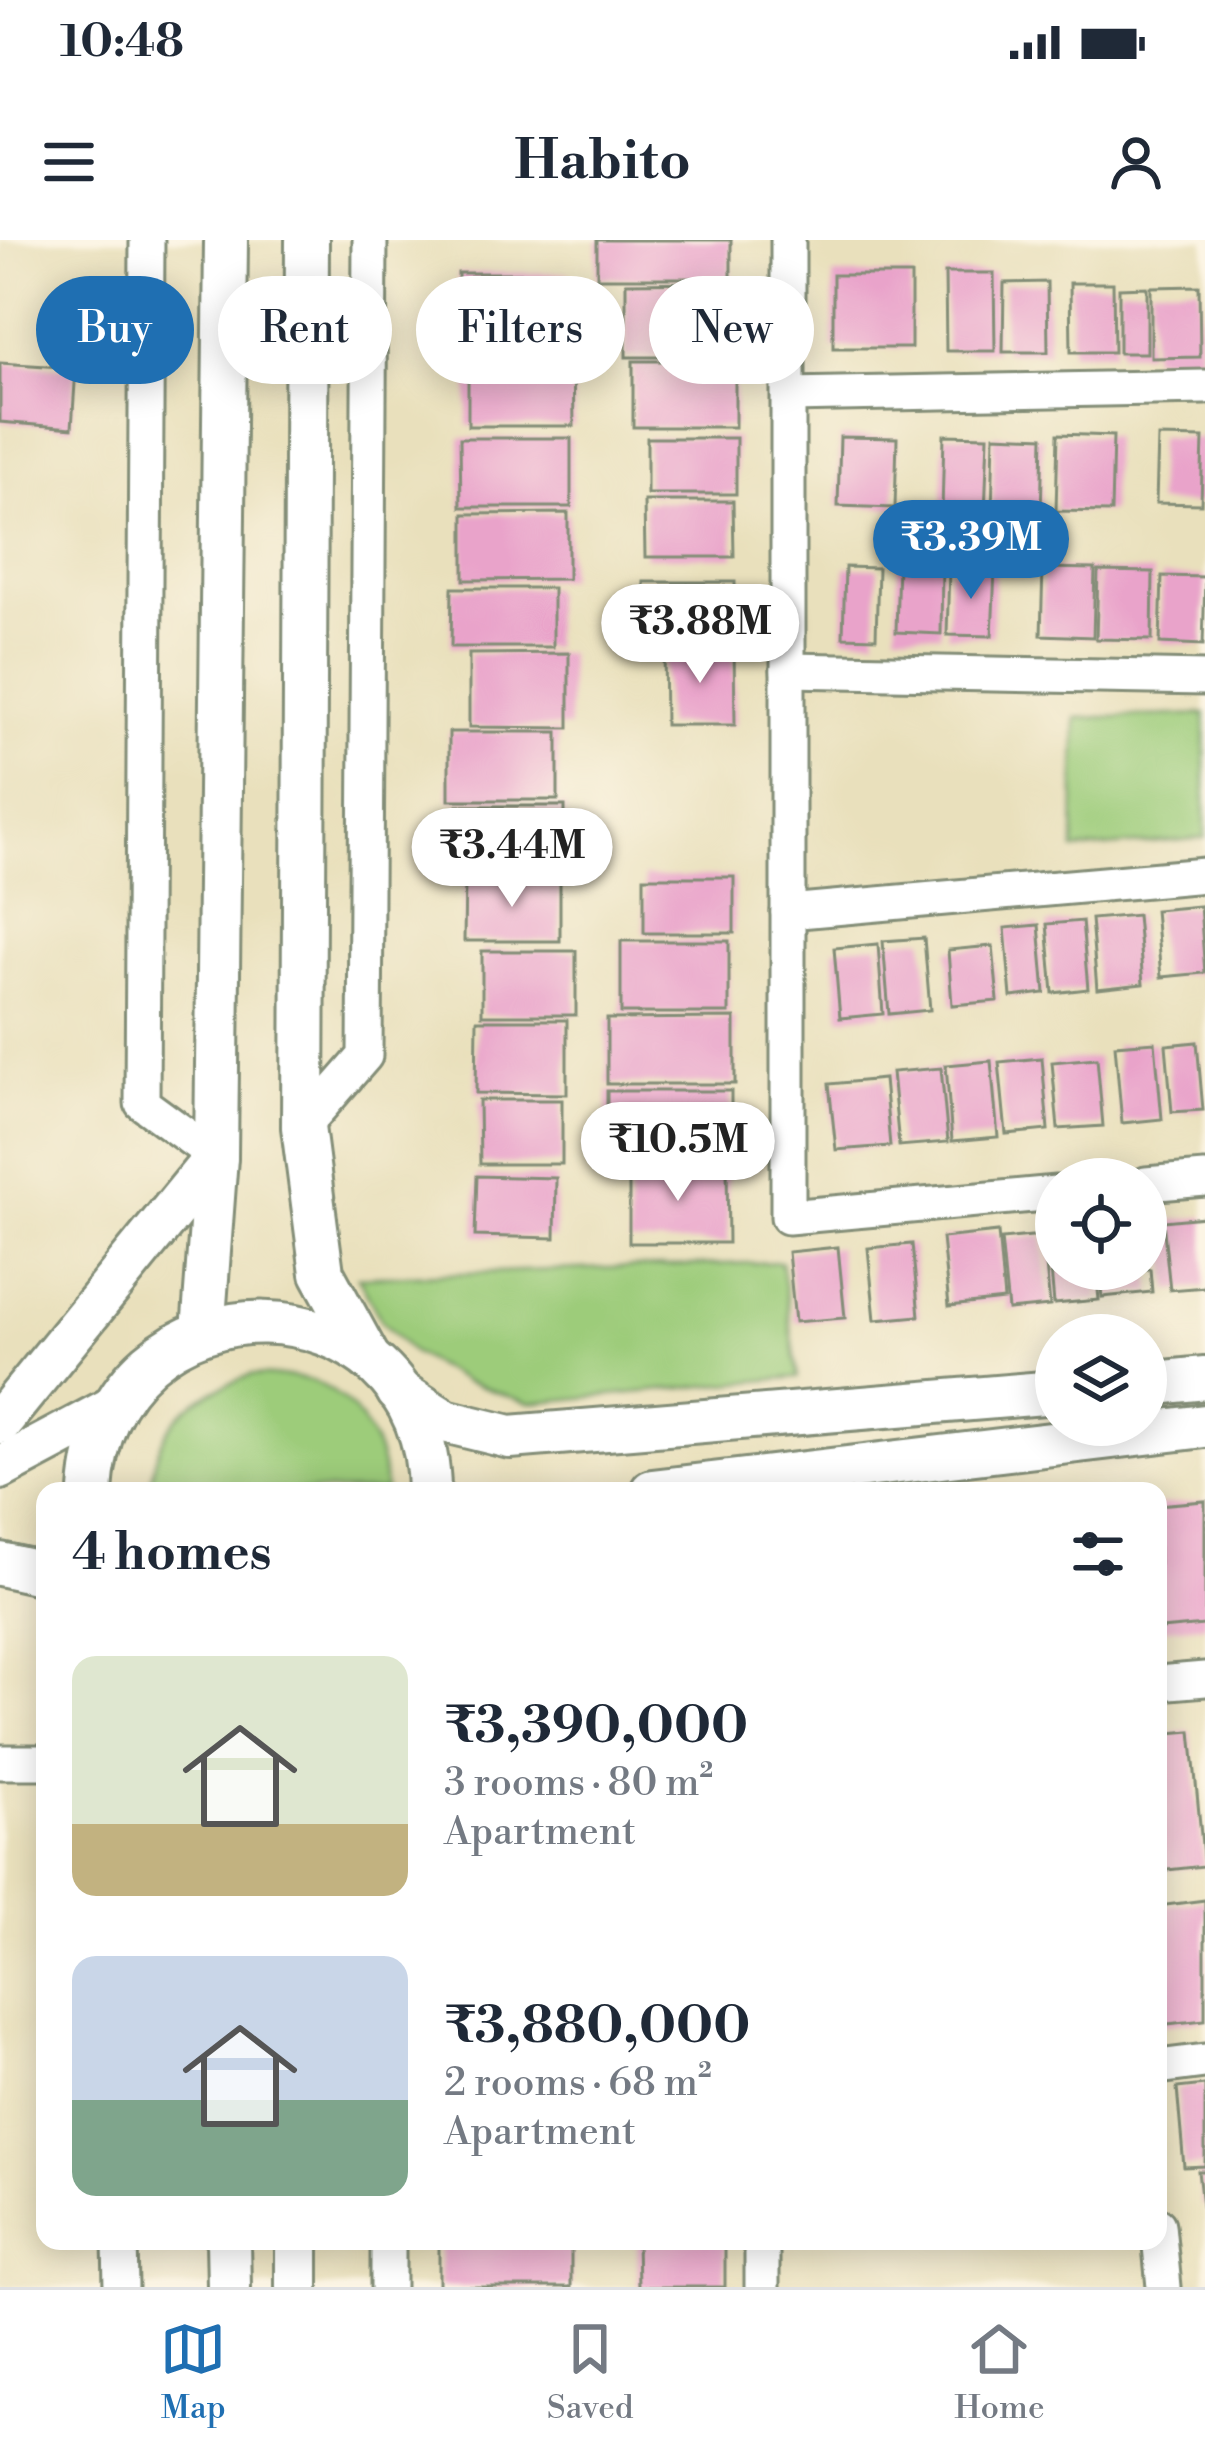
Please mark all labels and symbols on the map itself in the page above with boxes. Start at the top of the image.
pin: ₹3.39M [873,500,1069,602]
pin: ₹3.88M [602,584,798,686]
pin: ₹3.44M [414,808,610,910]
pin: ₹10.5M [580,1102,776,1204]

